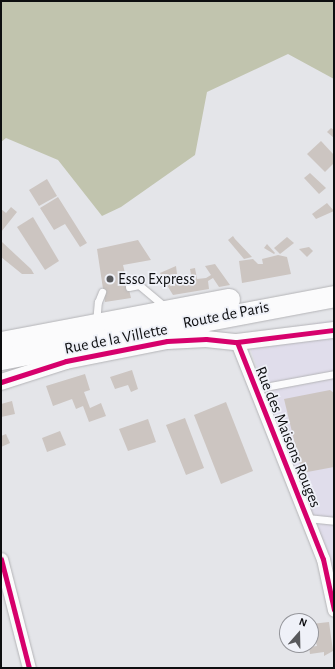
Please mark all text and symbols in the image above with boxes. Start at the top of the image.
place label: Esso Express [118,269,195,289]
marker: Esso Express [105,274,115,284]
street label: Route de Paris [181,297,271,333]
street label: Rue de la Villette [63,320,169,358]
street label: Rue des Maisons Rouges [251,364,325,510]
north arrow [279,613,319,653]
text: N [297,616,308,629]

